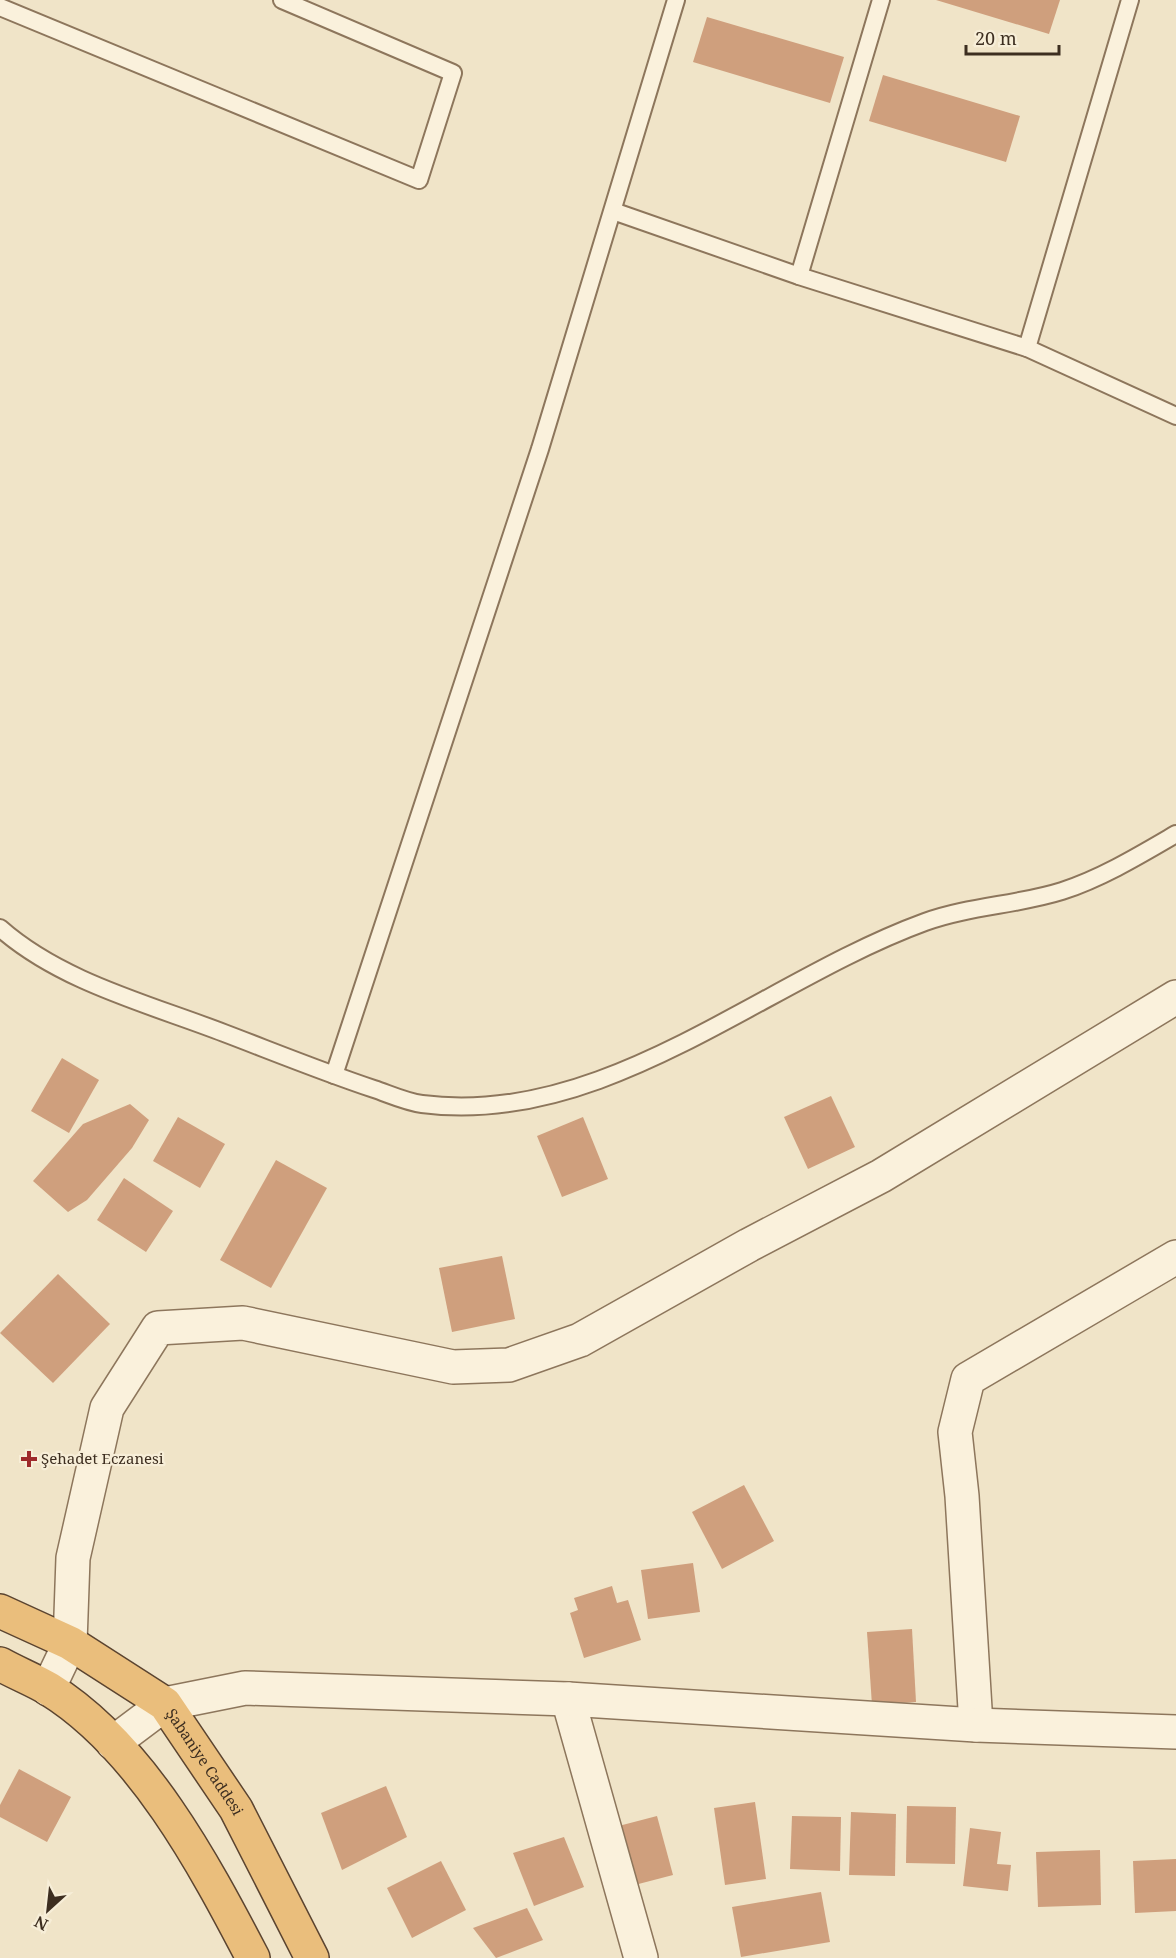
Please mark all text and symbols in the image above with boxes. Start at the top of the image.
scale bar [966,18,1059,56]
text: 20 m [975,26,1017,50]
place label: Şehadet Eczanesi [41,1448,164,1468]
marker: Şehadet Eczanesi [22,1452,36,1466]
street label: Şabaniye Caddesi [162,1704,249,1818]
north arrow [18,1880,78,1940]
text: N [30,1911,52,1936]

